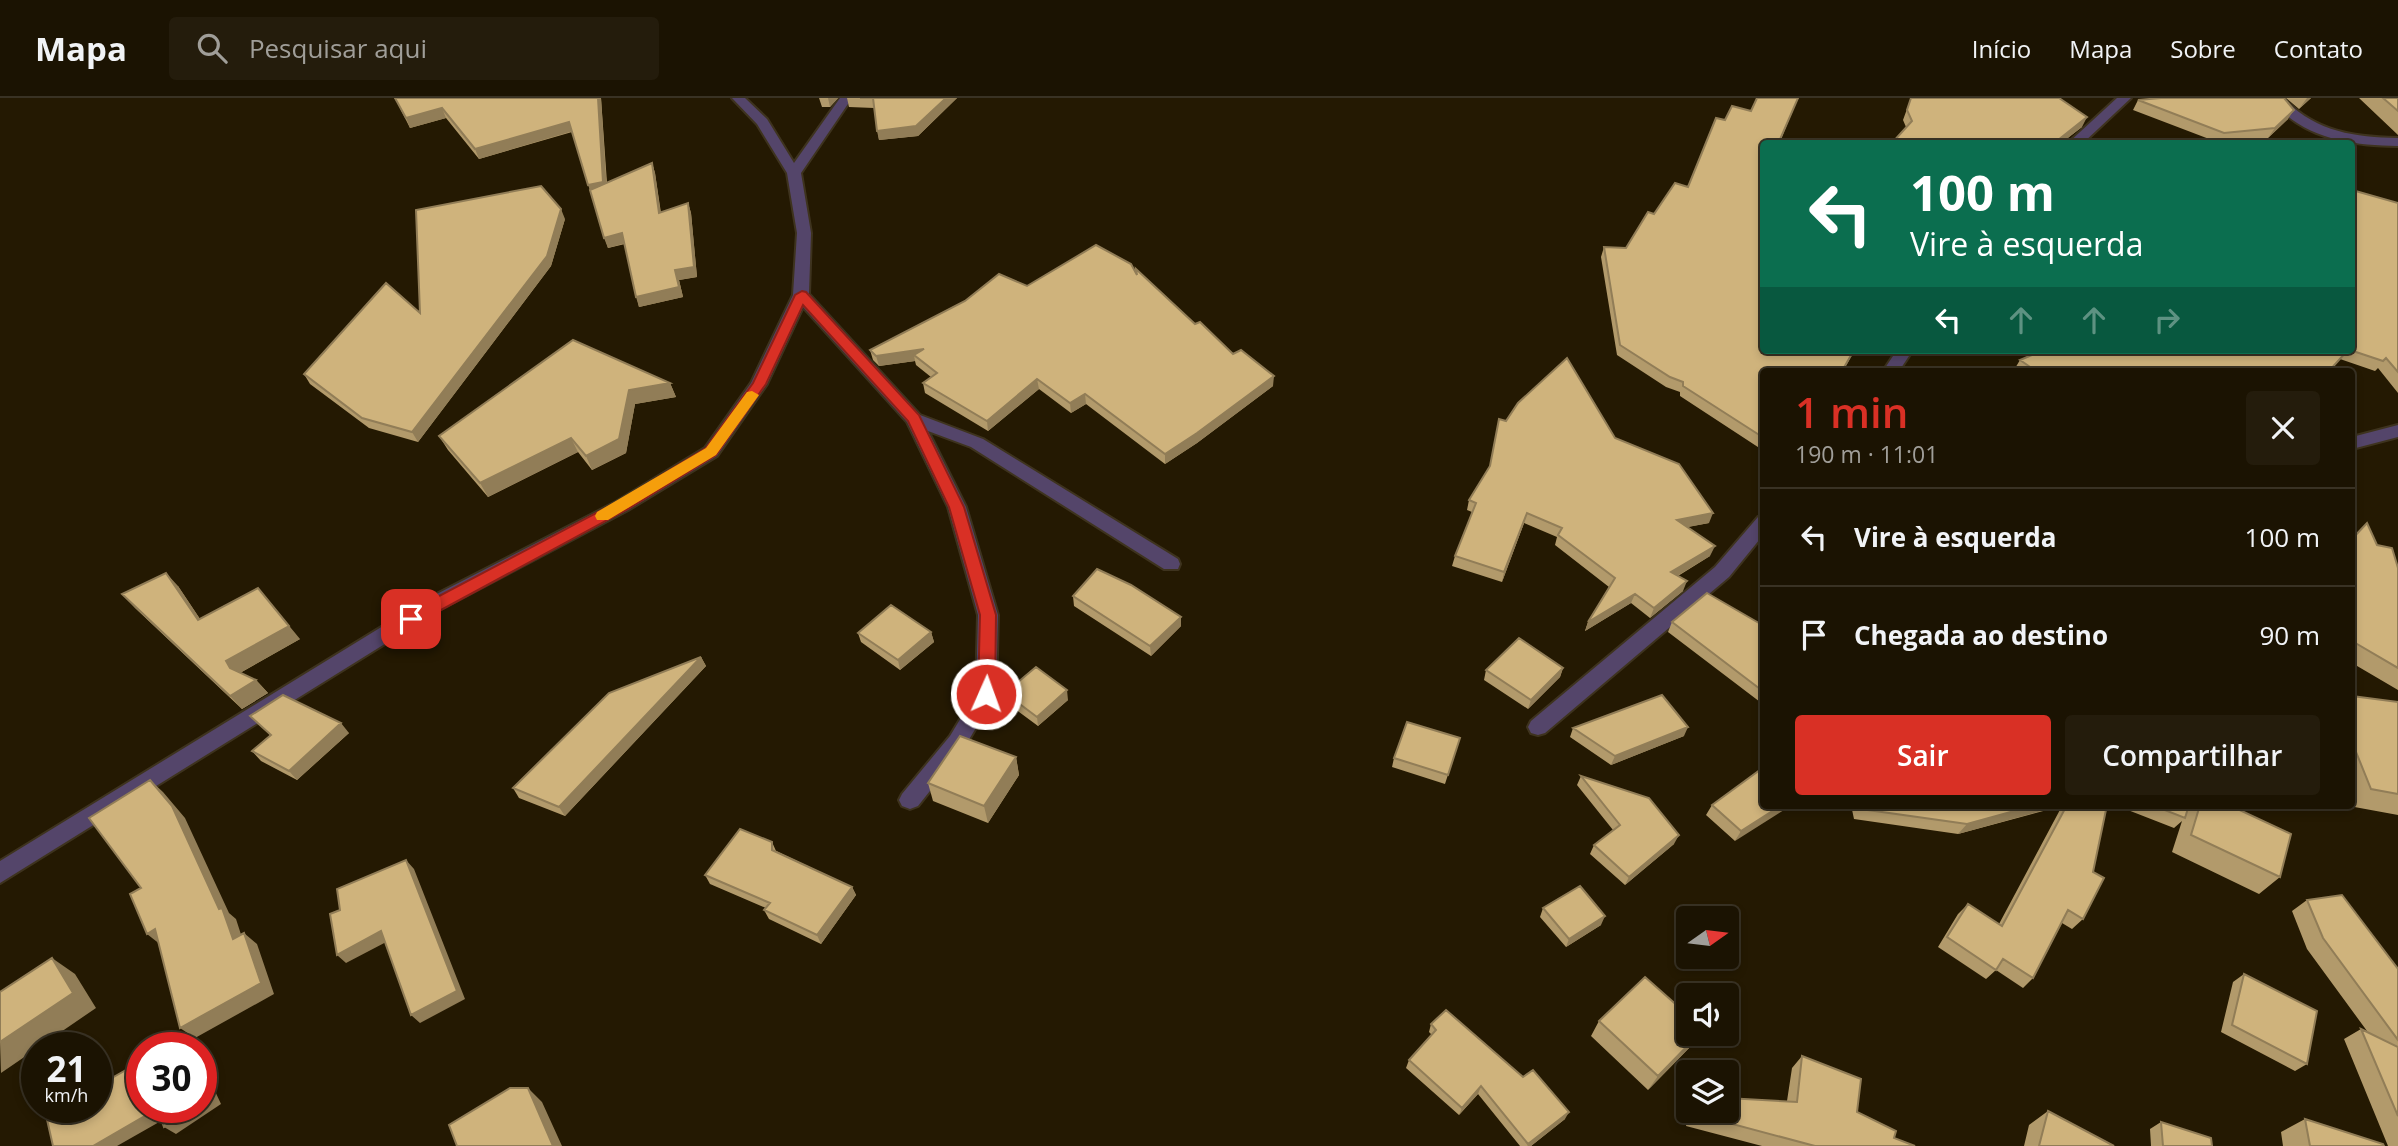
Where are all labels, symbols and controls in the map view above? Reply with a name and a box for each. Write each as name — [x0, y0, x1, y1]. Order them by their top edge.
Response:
search box — [169, 17, 659, 80]
text: Mapa — [35, 26, 127, 71]
icon: search — [193, 29, 231, 67]
text: Pesquisar aqui — [249, 30, 427, 66]
text: Início — [1972, 32, 2031, 65]
text: Mapa — [2069, 32, 2132, 65]
text: Sobre — [2170, 32, 2236, 65]
text: Contato — [2274, 32, 2363, 65]
text: 100 m — [1910, 159, 2055, 225]
icon: left — [1795, 168, 1886, 259]
text: Vire à esquerda — [1910, 222, 2143, 265]
icon: left — [1929, 301, 1967, 339]
icon: ahead — [2002, 301, 2040, 339]
icon: ahead — [2075, 301, 2113, 339]
icon: right — [2148, 301, 2186, 339]
text: 1 min — [1795, 383, 1908, 440]
button: close — [2246, 391, 2320, 465]
text: 190 m · 11:01 — [1795, 438, 1938, 470]
icon: left — [1795, 518, 1833, 556]
text: Vire à esquerda — [1854, 519, 2056, 555]
text: 100 m — [2245, 519, 2320, 555]
pin — [381, 589, 441, 649]
icon: arrive — [392, 600, 430, 638]
icon: arrive — [1795, 616, 1833, 654]
text: Chegada ao destino — [1854, 617, 2108, 653]
text: 90 m — [2259, 617, 2320, 653]
position arrow — [949, 657, 1023, 731]
button: Sair — [1795, 715, 2051, 795]
button: Compartilhar — [2065, 715, 2320, 795]
north arrow — [1676, 906, 1740, 970]
map controls — [1676, 906, 1739, 1123]
button: sound — [1676, 983, 1739, 1046]
speed limit sign: 30 — [126, 1032, 217, 1123]
text: 21 — [46, 1045, 87, 1092]
button: layers — [1676, 1060, 1739, 1123]
text: km/h — [45, 1083, 88, 1107]

